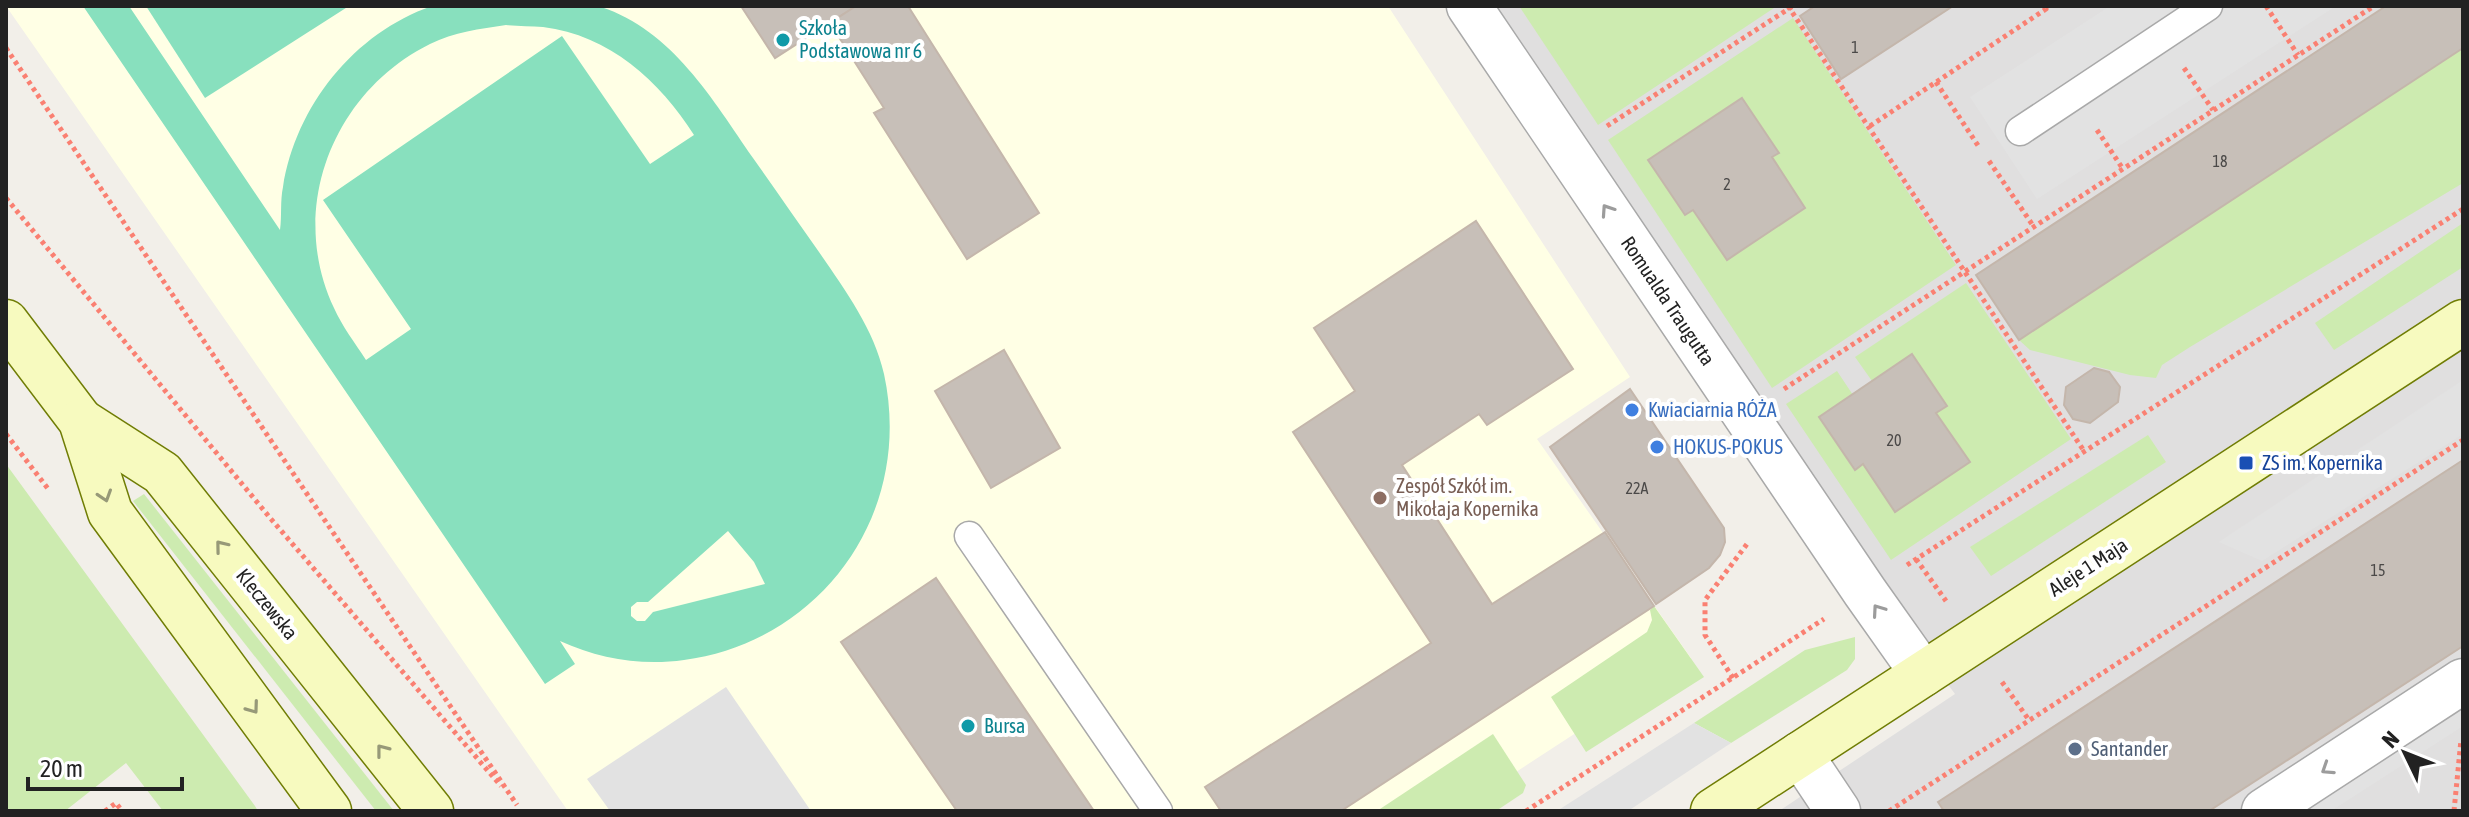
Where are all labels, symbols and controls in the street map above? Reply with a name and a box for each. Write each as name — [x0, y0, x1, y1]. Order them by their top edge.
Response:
place label: Szkoła Podstawowa nr 6 — [799, 16, 922, 62]
marker: Szkoła Podstawowa nr 6 — [774, 31, 792, 49]
house number: 1 — [1851, 38, 1859, 56]
house number: 18 — [2212, 152, 2228, 170]
house number: 2 — [1723, 175, 1731, 193]
one-way arrow — [1601, 204, 1616, 218]
street label: Romualda Traugutta — [1617, 232, 1720, 370]
place label: Kwiaciarnia RÓŻA — [1648, 398, 1777, 421]
marker: Kwiaciarnia RÓŻA — [1623, 401, 1641, 419]
house number: 20 — [1886, 431, 1902, 449]
place label: HOKUS-POKUS — [1673, 435, 1783, 458]
marker: HOKUS-POKUS — [1648, 438, 1666, 456]
place label: ZS im. Kopernika — [2262, 451, 2383, 474]
marker: ZS im. Kopernika — [2237, 454, 2255, 472]
place label: Zespół Szkół im. Mikołaja Kopernika — [1396, 474, 1539, 520]
house number: 22A — [1626, 479, 1649, 497]
one-way arrow — [95, 488, 111, 502]
marker: Zespół Szkół im. Mikołaja Kopernika — [1371, 489, 1389, 507]
street label: Aleje 1 Maja — [2044, 533, 2131, 601]
one-way arrow — [216, 540, 230, 555]
house number: 15 — [2370, 561, 2386, 579]
street label: Kleczewska — [232, 564, 303, 644]
one-way arrow — [1873, 605, 1888, 619]
one-way arrow — [244, 699, 258, 714]
north arrow — [2365, 713, 2445, 793]
place label: Bursa — [984, 714, 1025, 737]
marker: Bursa — [959, 717, 977, 735]
text: N — [2376, 726, 2404, 753]
place label: Santander — [2091, 737, 2169, 760]
marker: Santander — [2066, 740, 2084, 758]
scale bar — [28, 741, 182, 791]
one-way arrow — [378, 744, 392, 759]
text: 20 m — [40, 755, 83, 782]
one-way arrow — [2322, 760, 2336, 775]

